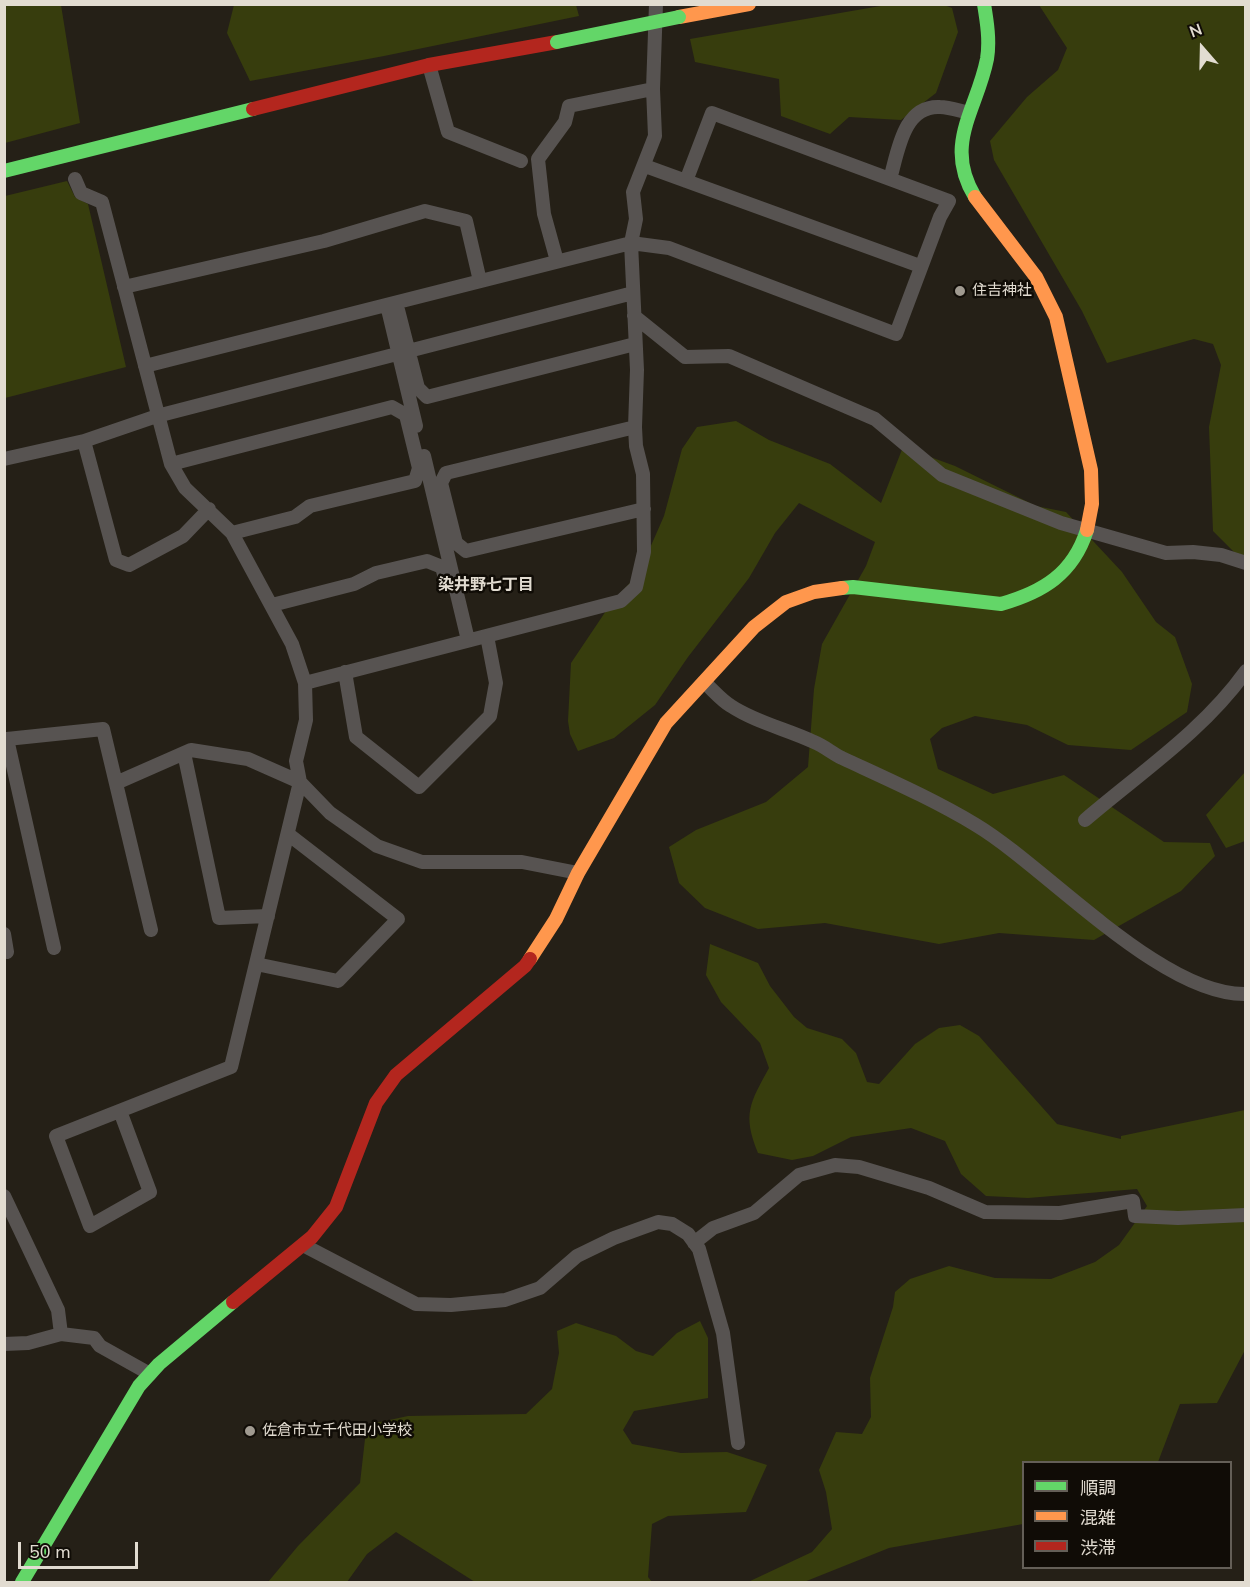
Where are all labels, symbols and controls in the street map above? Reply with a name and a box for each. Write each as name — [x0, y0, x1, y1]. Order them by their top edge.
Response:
north arrow — [1172, 18, 1232, 78]
text: N — [1186, 19, 1205, 43]
place label: 住吉神社 — [972, 282, 1032, 300]
marker: 住吉神社 — [953, 284, 967, 298]
district label: 染井野七丁目 — [438, 576, 534, 596]
place label: 佐倉市立千代田小学校 — [262, 1422, 412, 1440]
marker: 佐倉市立千代田小学校 — [243, 1424, 257, 1438]
legend — [1022, 1461, 1232, 1569]
text: 順調 — [1080, 1476, 1116, 1500]
text: 混雑 — [1080, 1506, 1116, 1530]
scale bar — [21, 1530, 141, 1568]
text: 渋滞 — [1080, 1536, 1116, 1560]
text: 50 m — [29, 1540, 71, 1564]

